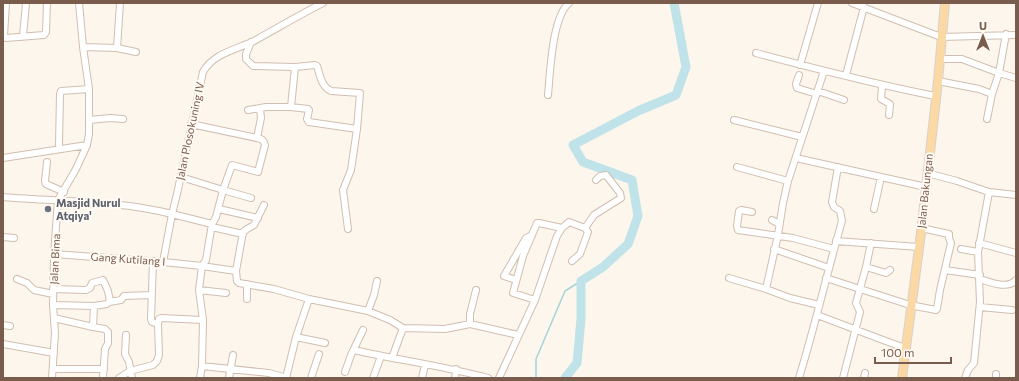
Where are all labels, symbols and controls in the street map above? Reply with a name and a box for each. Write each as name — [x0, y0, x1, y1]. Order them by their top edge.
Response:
north arrow — [963, 16, 1003, 56]
text: U — [979, 19, 987, 32]
street label: Jalan Plosokuning IV — [173, 80, 207, 181]
street label: Jalan Bakungan — [914, 153, 936, 229]
place label: Masjid Nurul Atqiya' — [56, 196, 120, 222]
marker: Masjid Nurul Atqiya' — [43, 204, 53, 214]
street label: Jalan Bima — [47, 233, 63, 285]
street label: Gang Kutilang I — [90, 249, 166, 268]
scale bar — [875, 339, 951, 365]
text: 100 m — [881, 345, 915, 359]

